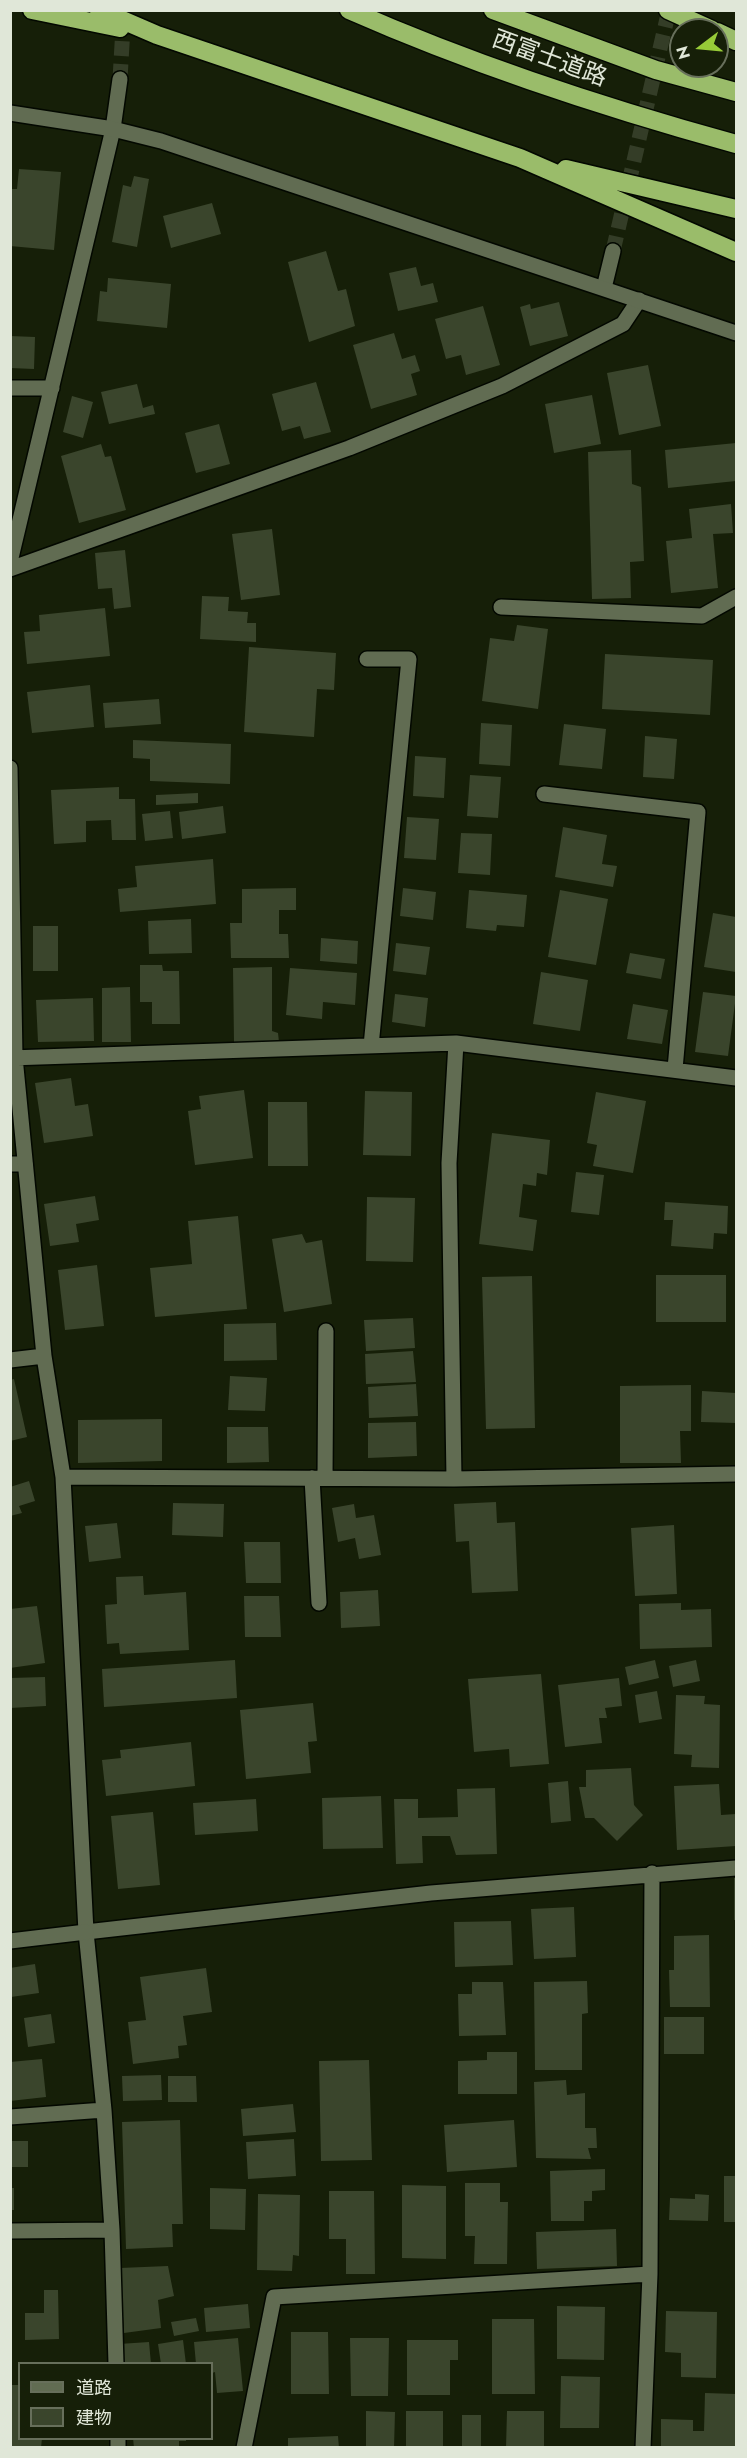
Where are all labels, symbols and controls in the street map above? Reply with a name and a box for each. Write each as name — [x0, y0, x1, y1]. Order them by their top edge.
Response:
north arrow — [669, 18, 729, 78]
street label: 西富士道路 — [488, 26, 610, 94]
text: N — [670, 43, 696, 62]
legend — [18, 2362, 213, 2440]
text: 道路 — [76, 2375, 112, 2401]
text: 建物 — [76, 2405, 112, 2431]

